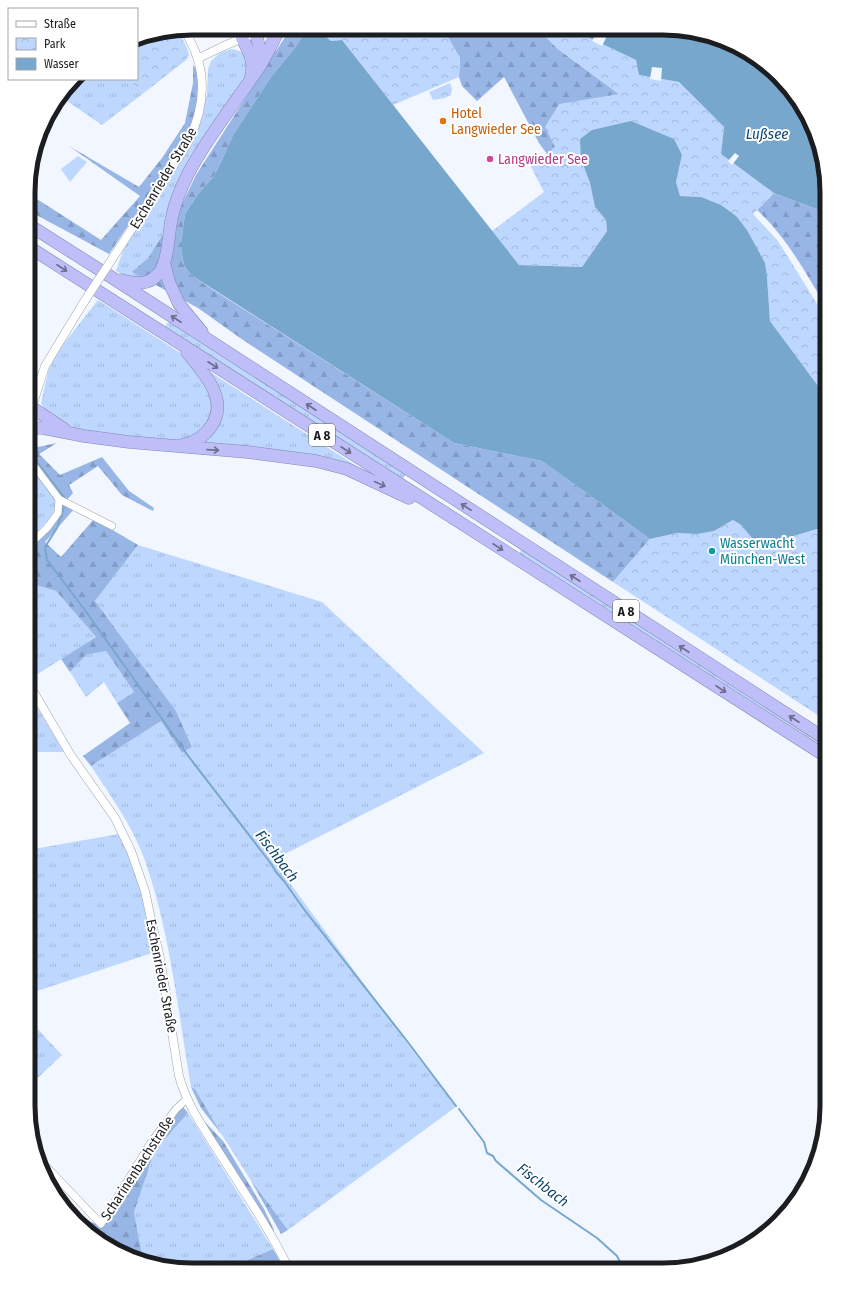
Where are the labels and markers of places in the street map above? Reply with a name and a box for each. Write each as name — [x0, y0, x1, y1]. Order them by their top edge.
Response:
place label: Hotel Langwieder See — [451, 105, 541, 138]
marker: Hotel Langwieder See — [438, 116, 448, 126]
place label: Langwieder See — [498, 151, 588, 168]
marker: Langwieder See — [485, 154, 495, 164]
place label: Wasserwacht München-West — [720, 535, 806, 568]
marker: Wasserwacht München-West — [707, 546, 717, 556]

